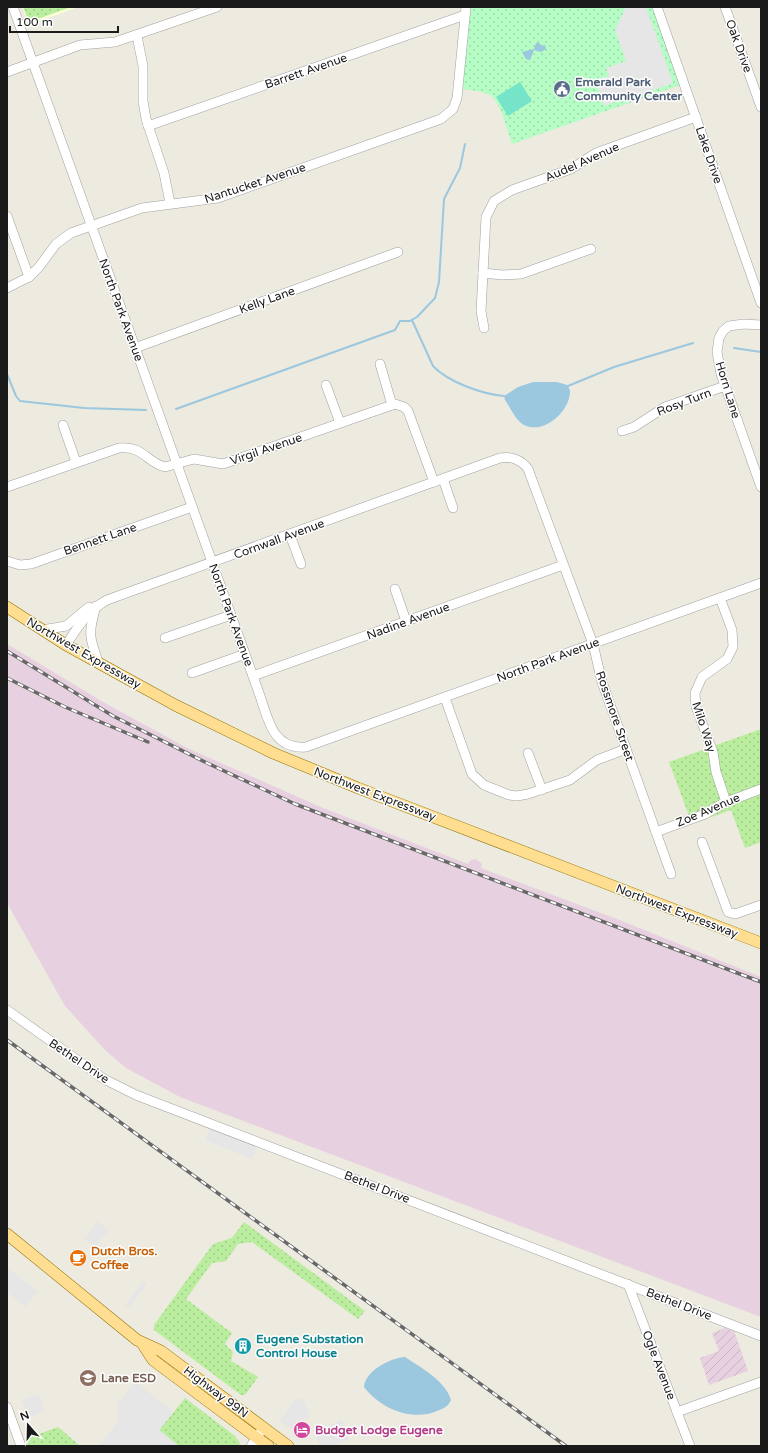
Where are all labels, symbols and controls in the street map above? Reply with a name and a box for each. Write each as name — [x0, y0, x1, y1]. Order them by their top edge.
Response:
scale bar — [10, 8, 118, 34]
text: 100 m — [16, 15, 53, 29]
street label: Oak Drive — [723, 17, 755, 75]
street label: Barrett Avenue — [263, 50, 349, 92]
place label: Emerald Park Community Center — [575, 75, 683, 104]
public building icon: Emerald Park Community Center — [552, 79, 572, 99]
street label: Lake Drive — [693, 125, 725, 186]
street label: Audel Avenue — [543, 139, 621, 185]
street label: Nantucket Avenue — [203, 160, 308, 206]
street label: North Park Avenue — [96, 257, 146, 363]
street label: Kelly Lane — [237, 283, 297, 317]
street label: Horn Lane — [713, 360, 743, 420]
street label: Rosy Turn — [655, 385, 713, 419]
street label: Virgil Avenue — [228, 430, 304, 468]
street label: Cornwall Avenue — [232, 516, 326, 562]
street label: Bennett Lane — [62, 520, 139, 558]
street label: North Park Avenue — [206, 562, 256, 668]
street label: Nadine Avenue — [365, 599, 452, 642]
street label: Northwest Expressway — [24, 615, 144, 692]
street label: North Park Avenue — [495, 635, 601, 685]
street label: Rossmore Street — [593, 669, 637, 763]
street label: Milo Way — [689, 700, 719, 755]
street label: Northwest Expressway — [312, 764, 439, 824]
street label: Zoe Avenue — [674, 790, 742, 830]
street label: Northwest Expressway — [614, 881, 741, 941]
street label: Bethel Drive — [46, 1036, 112, 1086]
street label: Bethel Drive — [342, 1168, 412, 1206]
place label: Dutch Bros. Coffee — [91, 1244, 157, 1272]
cafe icon: Dutch Bros. Coffee — [68, 1248, 88, 1268]
street label: Bethel Drive — [644, 1285, 714, 1323]
street label: Ogle Avenue — [639, 1328, 679, 1402]
place label: Eugene Substation Control House — [256, 1332, 364, 1360]
building icon: Eugene Substation Control House — [233, 1336, 253, 1356]
street label: Highway 99N — [181, 1363, 251, 1421]
school or university icon: Lane ESD — [78, 1368, 98, 1388]
place label: Lane ESD — [101, 1371, 156, 1385]
north arrow — [8, 1405, 48, 1445]
text: N — [18, 1408, 31, 1424]
hotel icon: Budget Lodge Eugene — [292, 1420, 312, 1440]
place label: Budget Lodge Eugene — [315, 1423, 443, 1438]

